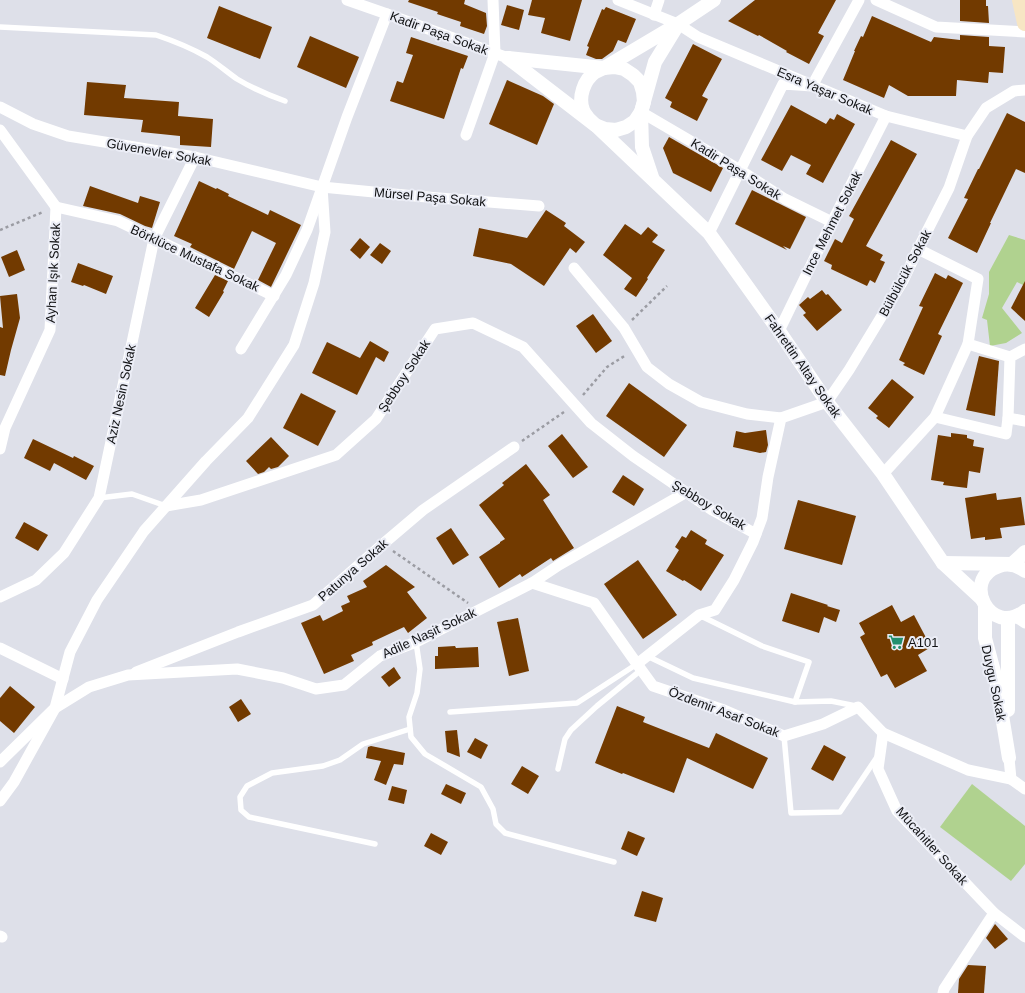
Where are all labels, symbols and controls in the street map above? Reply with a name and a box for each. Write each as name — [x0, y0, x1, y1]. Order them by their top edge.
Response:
street label: Kadir Paşa Sokak — [388, 8, 491, 58]
street label: Esra Yaşar Sokak — [775, 64, 876, 118]
street label: Güvenevler Sokak — [105, 135, 213, 169]
street label: Kadir Paşa Sokak — [688, 135, 784, 203]
street label: Ince Mehmet Sokak — [799, 168, 865, 278]
street label: Mürsel Paşa Sokak — [374, 185, 487, 209]
street label: Ayhan Işık Sokak — [43, 222, 63, 323]
street label: Börklüce Mustafa Sokak — [128, 222, 262, 295]
street label: Bülbülcük Sokak — [876, 227, 934, 319]
street label: Fahrettin Altay Sokak — [762, 311, 845, 421]
street label: Şebboy Sokak — [375, 336, 433, 415]
street label: Aziz Nesin Sokak — [103, 342, 139, 445]
street label: Şebboy Sokak — [669, 477, 749, 533]
street label: Patunya Sokak — [315, 535, 391, 604]
street label: Adile Naşit Sokak — [380, 604, 479, 661]
supermarket icon: A101 — [887, 633, 905, 651]
place label: A101 — [908, 635, 938, 650]
street label: Duygu Sokak — [979, 644, 1009, 723]
street label: Özdemir Asaf Sokak — [666, 684, 782, 740]
street label: Mücahitler Sokak — [893, 804, 971, 888]

